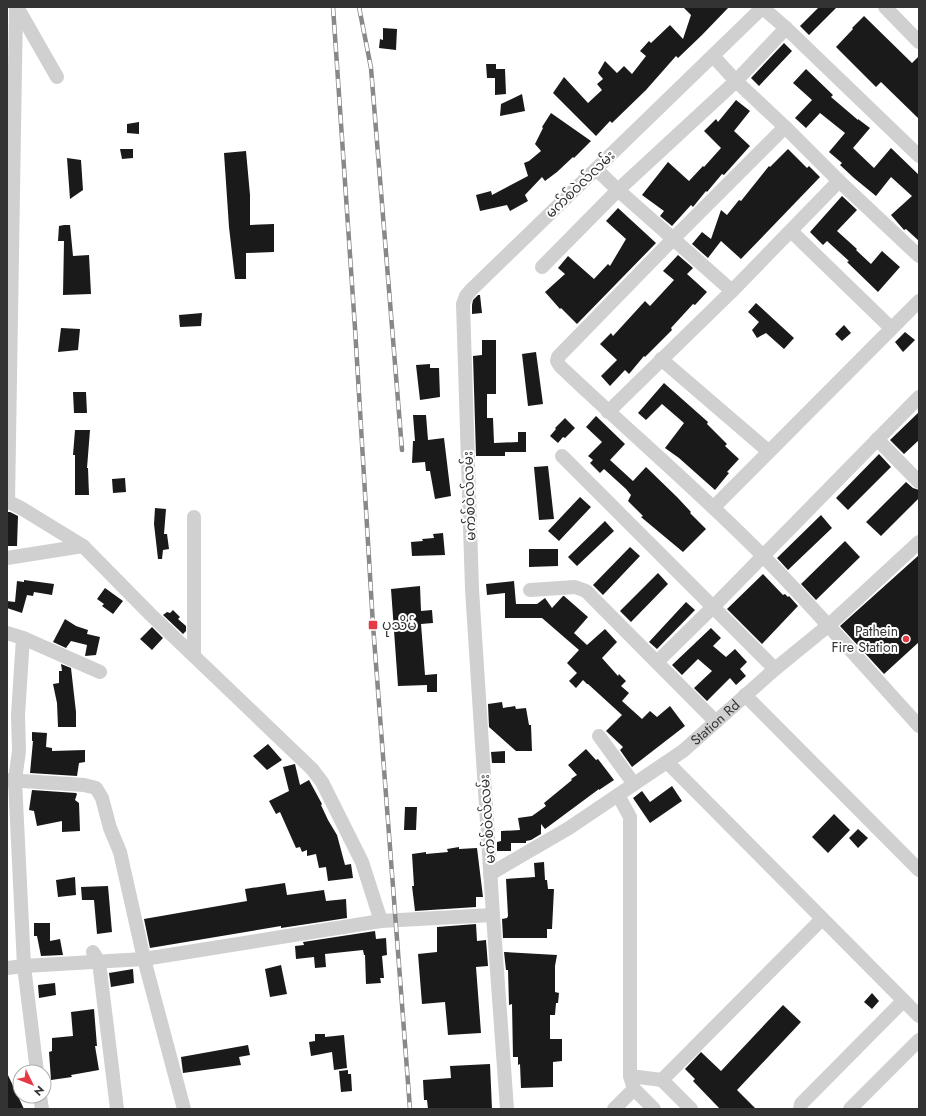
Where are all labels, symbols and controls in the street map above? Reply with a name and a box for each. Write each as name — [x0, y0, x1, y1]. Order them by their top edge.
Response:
street label: မက်စ်ဝဲလ်လမ်း — [541, 146, 619, 222]
street label: မက်စ်ဝဲလ်လမ်း — [457, 451, 481, 541]
place label: ပုသိမ် — [382, 615, 417, 637]
marker: ပုသိမ် — [367, 619, 379, 631]
place label: Pathein Fire Station — [832, 621, 898, 657]
marker: Pathein Fire Station — [901, 634, 911, 644]
street label: Station Rd — [686, 695, 744, 750]
street label: မက်စ်ဝဲလ်လမ်း — [474, 773, 500, 865]
north arrow — [12, 1064, 52, 1104]
text: N — [30, 1082, 48, 1099]

